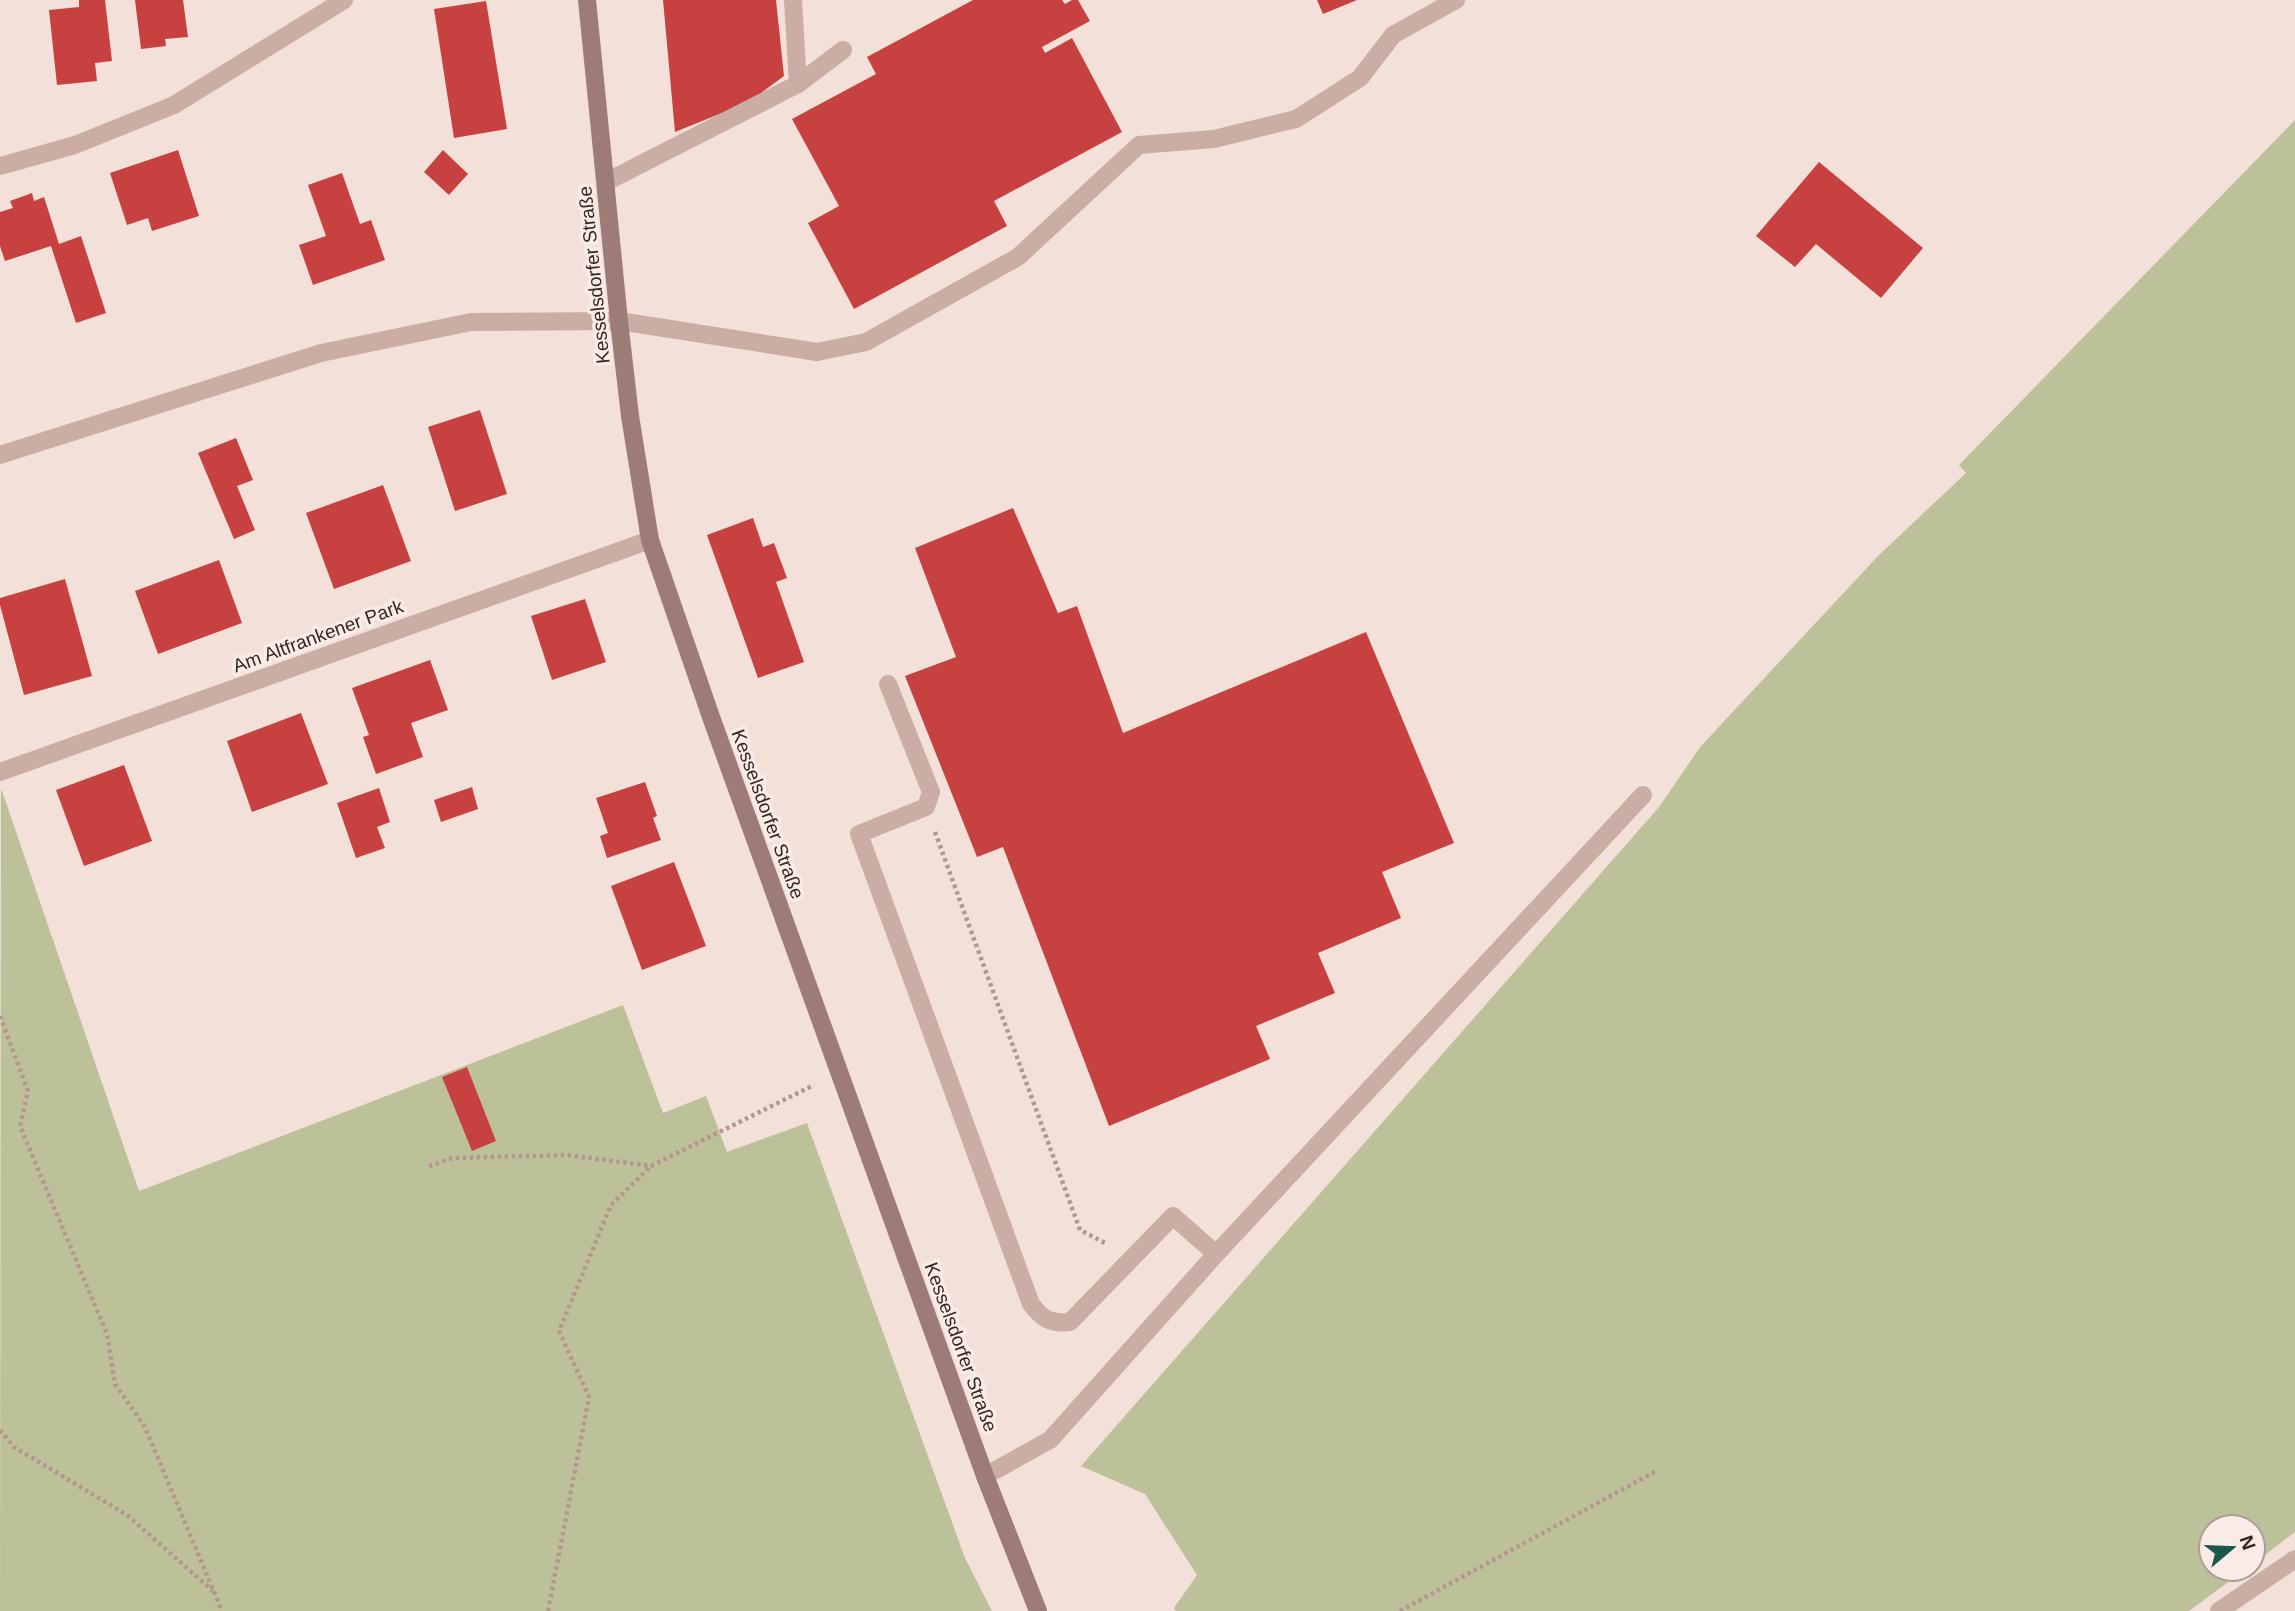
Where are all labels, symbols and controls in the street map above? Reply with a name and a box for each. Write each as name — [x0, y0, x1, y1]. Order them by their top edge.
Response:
street label: Kesselsdorfer Straße — [574, 185, 614, 365]
street label: Am Altfrankener Park — [230, 595, 406, 677]
street label: Kesselsdorfer Straße — [728, 727, 808, 901]
street label: Kesselsdorfer Straße — [921, 1260, 1001, 1434]
north arrow — [2197, 1513, 2267, 1583]
text: N — [2235, 1533, 2260, 1553]

